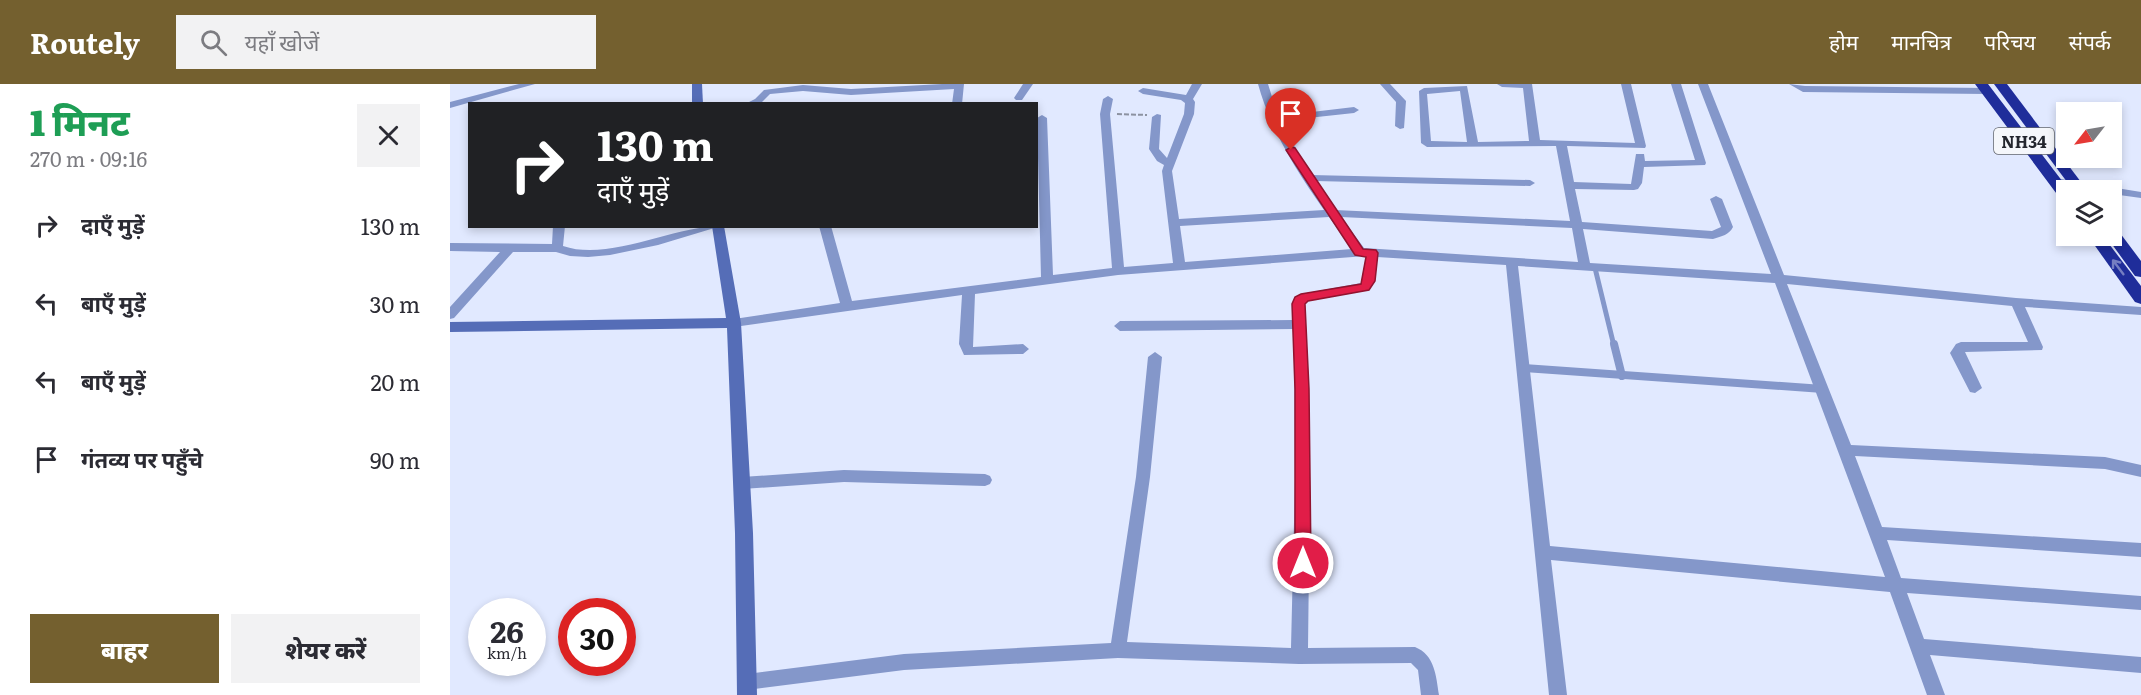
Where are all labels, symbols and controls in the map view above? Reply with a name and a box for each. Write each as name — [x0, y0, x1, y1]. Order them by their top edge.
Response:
search box — [176, 15, 596, 69]
text: Routely — [30, 21, 140, 63]
text: यहाँ खोजें — [245, 25, 319, 58]
text: होम — [1829, 25, 1858, 56]
text: मानचित्र — [1891, 25, 1951, 56]
text: परिचय — [1984, 25, 2036, 56]
text: संपर्क — [2069, 25, 2111, 56]
icon: search — [197, 26, 230, 59]
pin — [1265, 88, 1316, 150]
text: 1 मिनट — [30, 94, 130, 147]
icon: arrive — [1274, 97, 1307, 130]
north arrow — [2056, 102, 2122, 168]
map controls — [2056, 102, 2122, 246]
button: close — [357, 104, 420, 167]
text: 130 m — [597, 112, 714, 174]
icon: right — [498, 126, 576, 204]
road number: NH34 — [1994, 128, 2054, 154]
text: 270 m · 09:16 — [30, 143, 147, 173]
text: दाएँ मुड़ें — [597, 169, 669, 209]
button: layers — [2056, 180, 2122, 246]
text: दाएँ मुड़ें — [81, 208, 144, 241]
icon: right — [30, 209, 63, 242]
text: 130 m — [361, 209, 420, 242]
one-way arrow — [2112, 259, 2124, 275]
text: बाएँ मुड़ें — [81, 286, 146, 319]
icon: left — [30, 287, 63, 320]
text: 30 m — [370, 287, 420, 320]
text: बाएँ मुड़ें — [81, 364, 146, 397]
icon: left — [30, 365, 63, 398]
text: 20 m — [370, 365, 420, 398]
text: गंतव्य पर पहुँचे — [81, 442, 203, 475]
icon: arrive — [30, 443, 63, 476]
text: 90 m — [370, 443, 420, 476]
position arrow — [1271, 531, 1335, 595]
speed limit sign: 30 — [558, 598, 636, 676]
text: 26 — [490, 608, 524, 652]
button: बाहर — [30, 614, 219, 683]
button: शेयर करें — [231, 614, 420, 683]
text: km/h — [487, 641, 527, 664]

